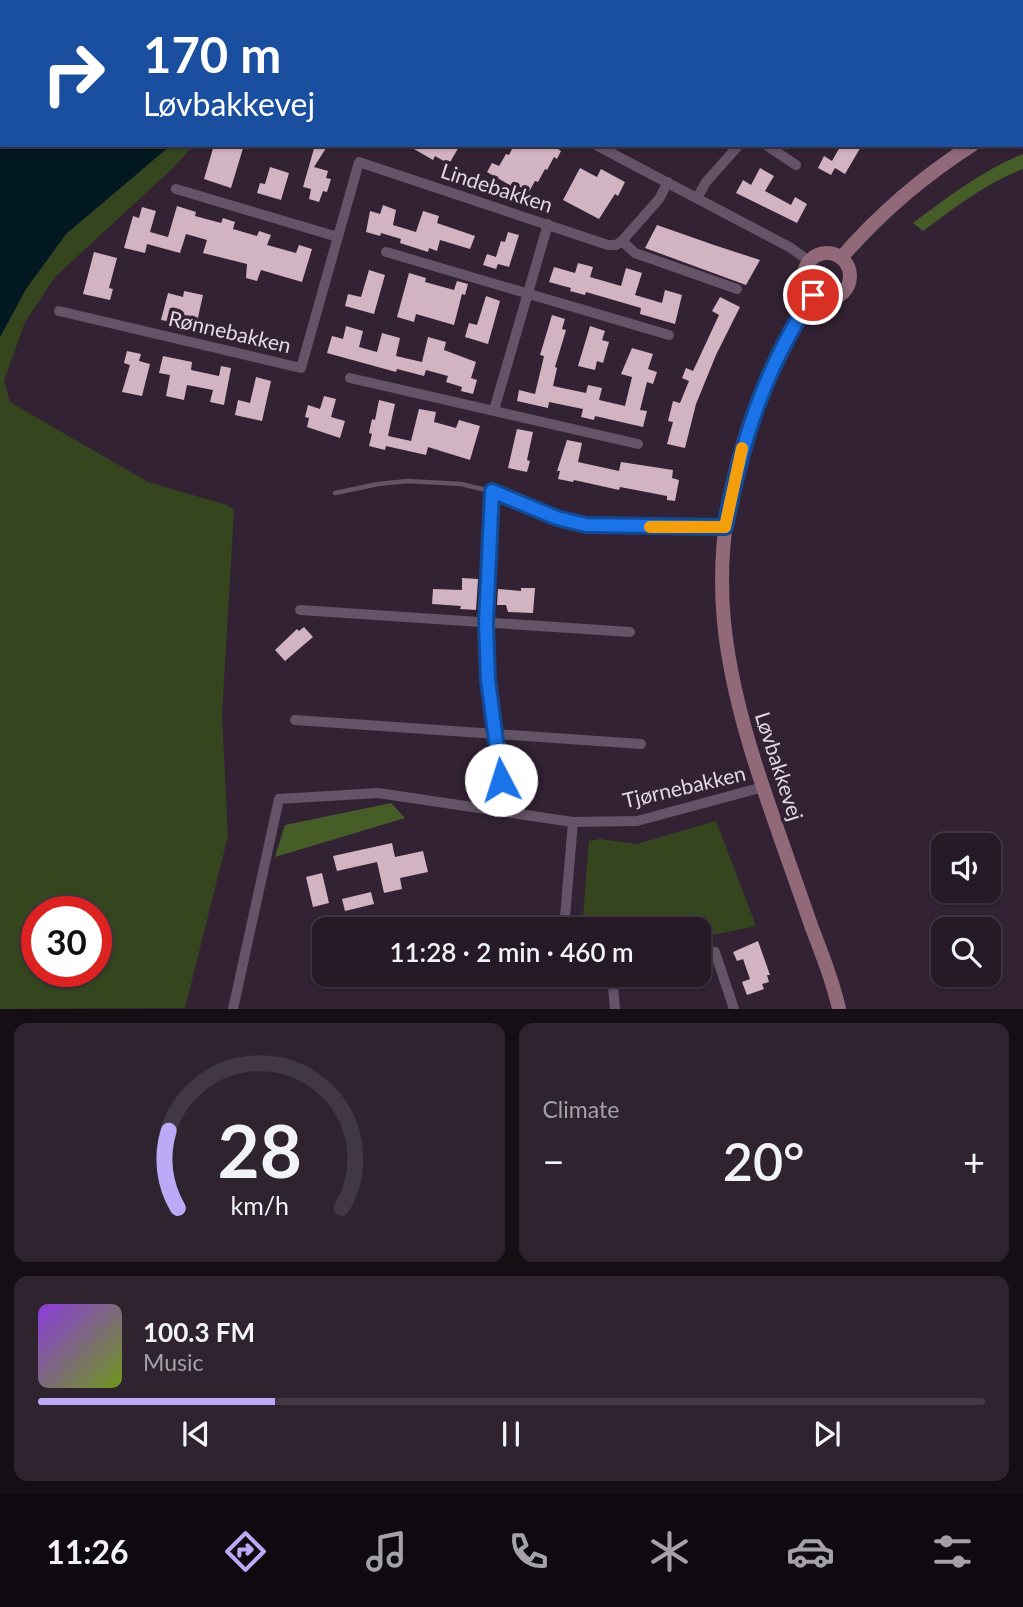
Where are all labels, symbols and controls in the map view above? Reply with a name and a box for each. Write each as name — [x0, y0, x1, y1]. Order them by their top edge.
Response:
text: 170 m — [143, 25, 281, 83]
icon: right — [28, 28, 119, 119]
text: Løvbakkevej — [143, 84, 315, 123]
street label: Lindebakken — [438, 157, 556, 217]
pin — [783, 265, 843, 325]
icon: arrive — [794, 276, 832, 314]
street label: Rønnebakken — [166, 305, 294, 357]
street label: Løvbakkevej — [751, 708, 809, 824]
position arrow — [464, 743, 538, 817]
street label: Tjørnebakken — [620, 760, 748, 812]
map controls — [931, 833, 1001, 987]
button: sound — [931, 833, 1001, 903]
speed limit sign: 30 — [21, 896, 112, 987]
button: search — [931, 917, 1001, 987]
text: 11:28 · 2 min · 460 m — [389, 936, 634, 968]
text: Climate — [543, 1095, 619, 1123]
text: 28 — [217, 1107, 301, 1195]
text: 20° — [723, 1130, 805, 1192]
text: − — [543, 1138, 565, 1184]
text: + — [963, 1138, 985, 1184]
text: km/h — [230, 1190, 289, 1220]
text: 100.3 FM — [143, 1316, 255, 1348]
text: Music — [143, 1348, 203, 1376]
icon: previous — [177, 1415, 215, 1453]
icon: pause — [492, 1415, 530, 1453]
icon: next — [808, 1415, 846, 1453]
icon: directions — [221, 1527, 270, 1576]
icon: music — [362, 1527, 411, 1576]
icon: phone — [504, 1527, 553, 1576]
icon: climate — [645, 1527, 694, 1576]
icon: car — [786, 1527, 835, 1576]
icon: filters — [928, 1527, 977, 1576]
text: 11:26 — [46, 1532, 129, 1571]

